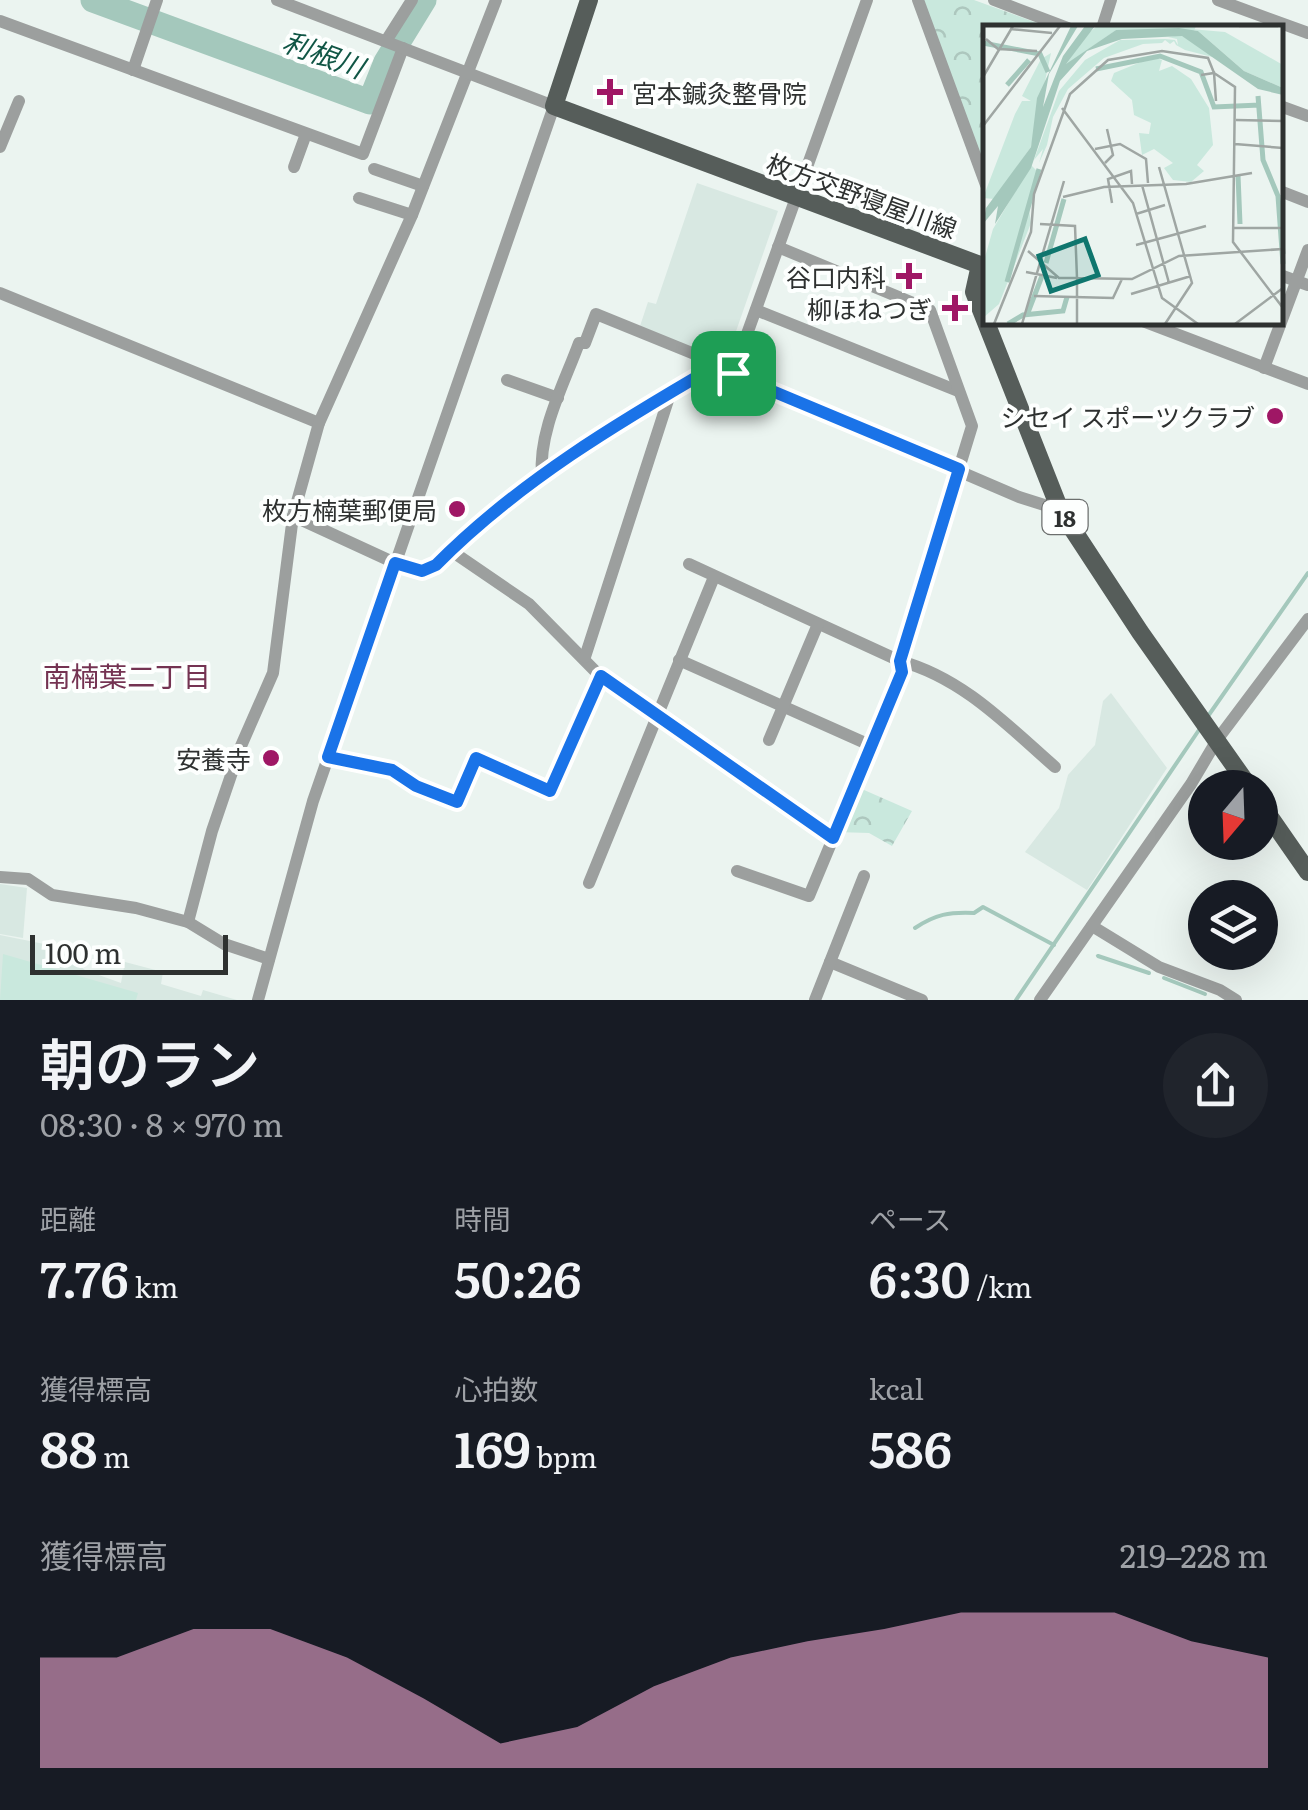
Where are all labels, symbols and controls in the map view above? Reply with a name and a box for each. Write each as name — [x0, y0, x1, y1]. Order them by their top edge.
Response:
water label: 利根川 — [277, 19, 373, 88]
inset map — [983, 25, 1283, 325]
place label: 宮本鍼灸整骨院 — [632, 74, 807, 111]
marker: 宮本鍼灸整骨院 — [597, 79, 623, 105]
street label: 枚方交野寝屋川線 — [762, 143, 962, 247]
place label: 谷口内科 — [786, 258, 886, 295]
marker: 谷口内科 — [896, 263, 922, 289]
place label: 柳ほねつぎ — [807, 290, 932, 327]
marker: 柳ほねつぎ — [942, 295, 968, 321]
pin — [691, 331, 776, 416]
icon: arrive — [706, 346, 761, 401]
place label: シセイ スポーツクラブ — [1000, 398, 1255, 435]
marker: シセイ スポーツクラブ — [1264, 405, 1286, 427]
place label: 枚方楠葉郵便局 — [262, 491, 437, 528]
marker: 枚方楠葉郵便局 — [446, 498, 468, 520]
road number: 18 — [1042, 500, 1088, 534]
district label: 南楠葉二丁目 — [43, 654, 211, 696]
place label: 安養寺 — [176, 740, 251, 777]
marker: 安養寺 — [260, 747, 282, 769]
north arrow — [1188, 770, 1278, 860]
map controls — [1188, 770, 1278, 970]
button: layers — [1188, 880, 1278, 970]
scale bar — [30, 930, 228, 974]
text: 100 m — [45, 931, 122, 973]
text: 朝のラン — [40, 1020, 260, 1102]
button: share — [1163, 1033, 1268, 1138]
text: 08:30 · 8 × 970 m — [40, 1099, 283, 1147]
text: 距離 — [40, 1197, 96, 1239]
text: 時間 — [454, 1197, 510, 1239]
text: ペース — [869, 1197, 951, 1239]
text: 7.76 — [40, 1239, 129, 1313]
text: 50:26 — [454, 1239, 581, 1313]
text: 6:30 — [869, 1239, 971, 1313]
text: km — [129, 1265, 179, 1307]
text: /km — [971, 1265, 1032, 1307]
text: 獲得標高 — [40, 1367, 152, 1409]
text: 心拍数 — [454, 1367, 538, 1409]
text: kcal — [869, 1367, 924, 1409]
text: 88 — [40, 1409, 97, 1483]
text: 169 — [454, 1409, 531, 1483]
text: 586 — [869, 1409, 952, 1483]
text: m — [97, 1435, 130, 1477]
text: bpm — [531, 1435, 597, 1477]
text: 獲得標高 — [40, 1530, 168, 1578]
text: 219–228 m — [1120, 1530, 1268, 1578]

